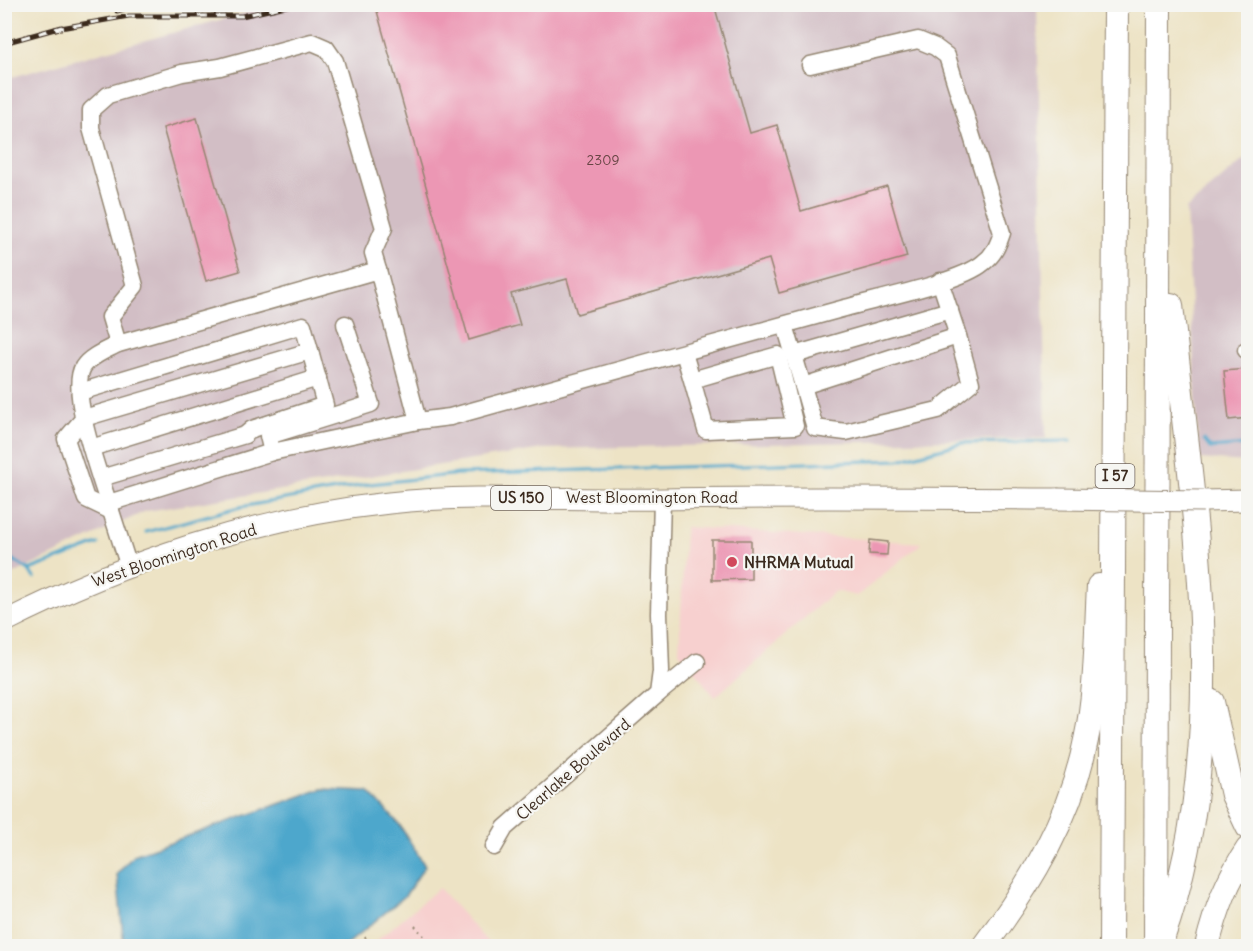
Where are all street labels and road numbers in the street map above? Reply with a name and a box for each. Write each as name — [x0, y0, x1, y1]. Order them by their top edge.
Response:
road number: I 57 — [1096, 464, 1134, 488]
road number: US 150 — [491, 486, 551, 510]
street label: West Bloomington Road — [566, 487, 738, 507]
street label: West Bloomington Road — [89, 519, 259, 591]
street label: Clearlake Boulevard — [512, 714, 634, 824]

